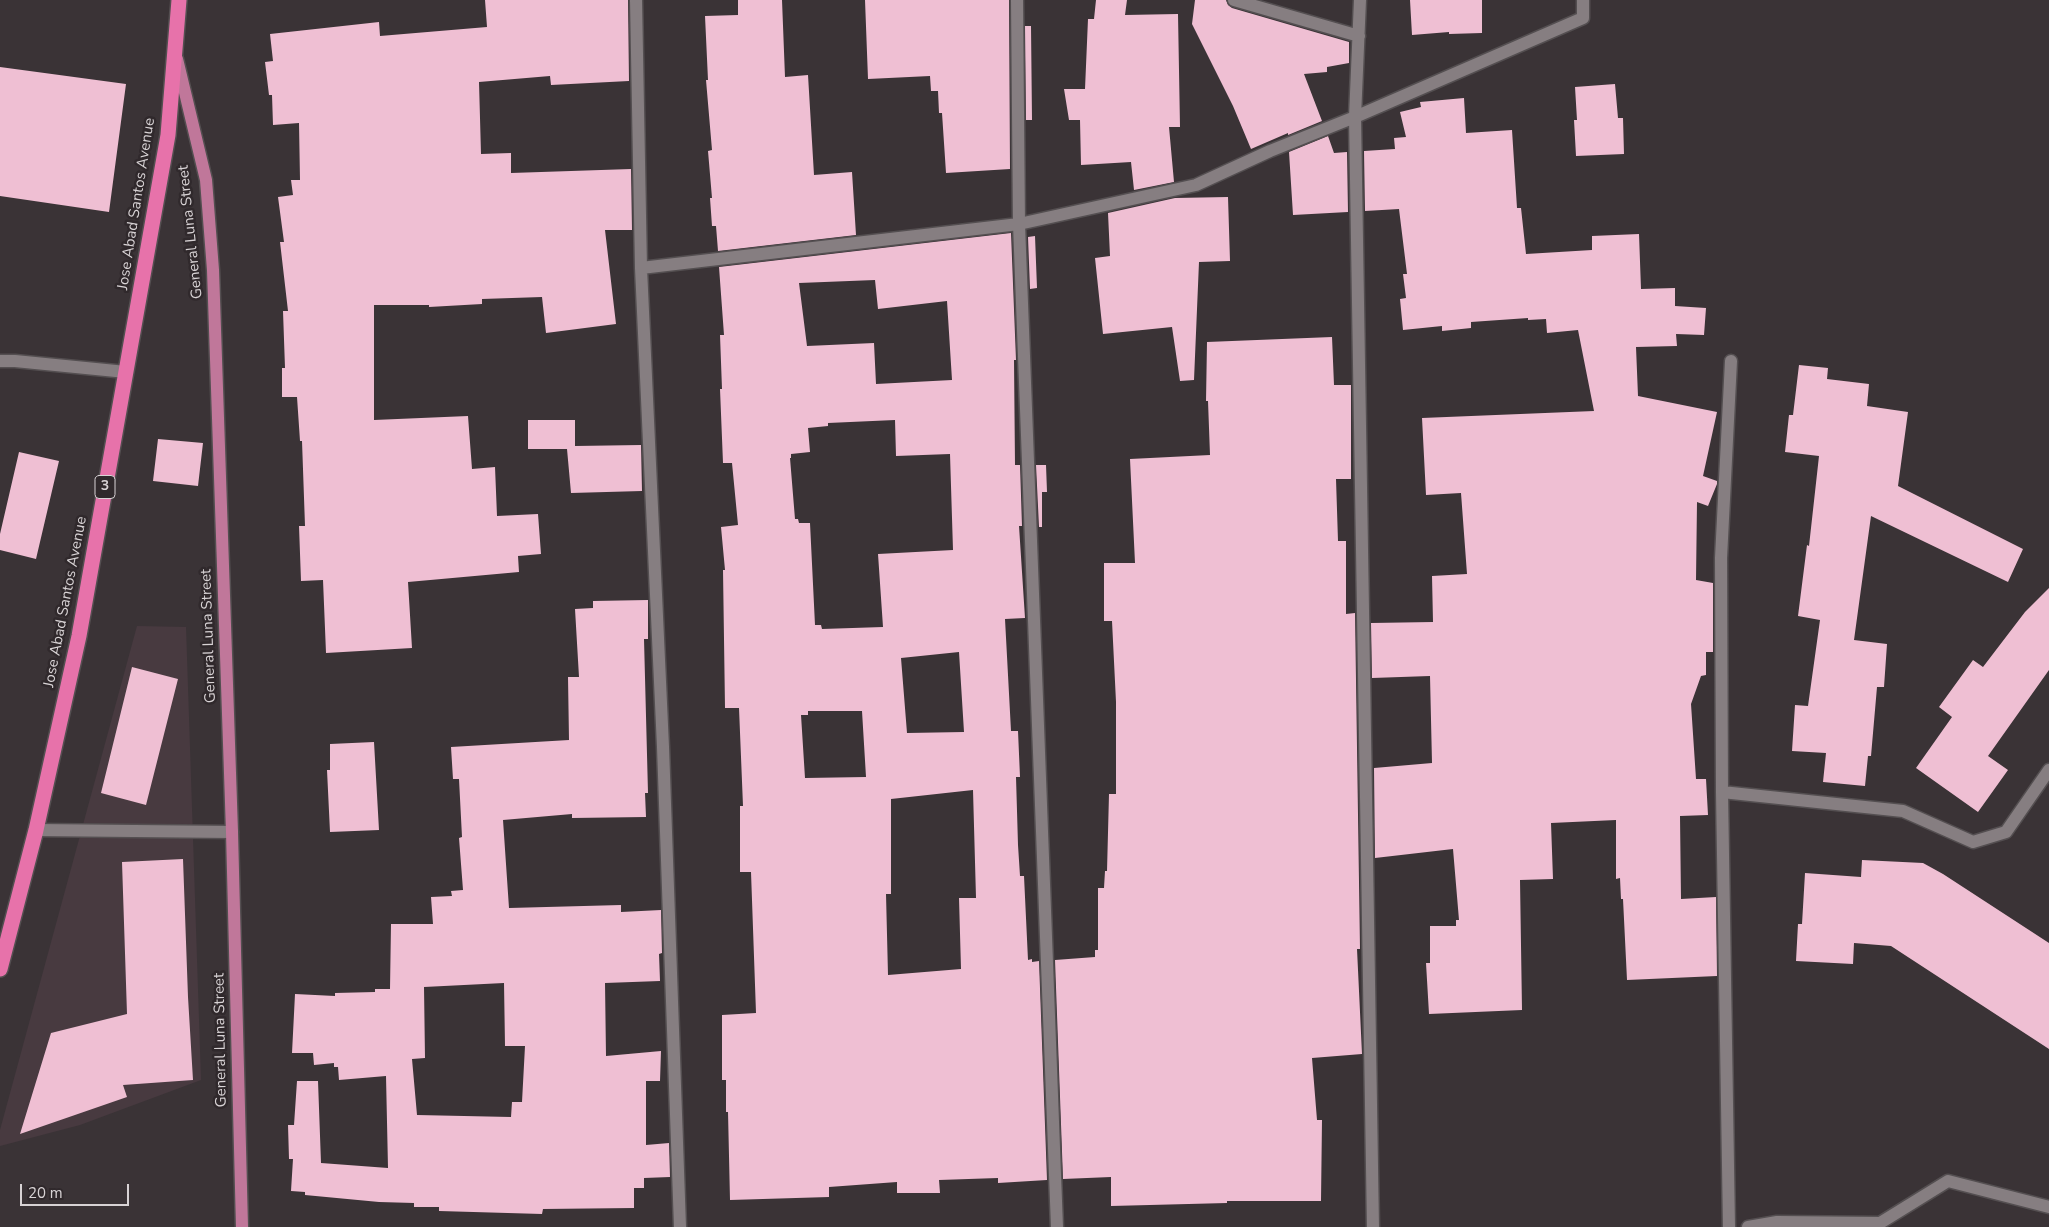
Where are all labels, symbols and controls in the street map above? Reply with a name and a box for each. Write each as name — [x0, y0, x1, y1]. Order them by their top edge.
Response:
street label: Jose Abad Santos Avenue — [115, 117, 159, 291]
street label: General Luna Street — [175, 164, 207, 300]
road number: 3 — [95, 476, 115, 498]
street label: Jose Abad Santos Avenue — [41, 515, 91, 689]
street label: General Luna Street — [198, 568, 220, 704]
street label: General Luna Street — [211, 973, 231, 1107]
scale bar — [22, 1174, 131, 1206]
text: 20 m — [28, 1183, 63, 1203]

